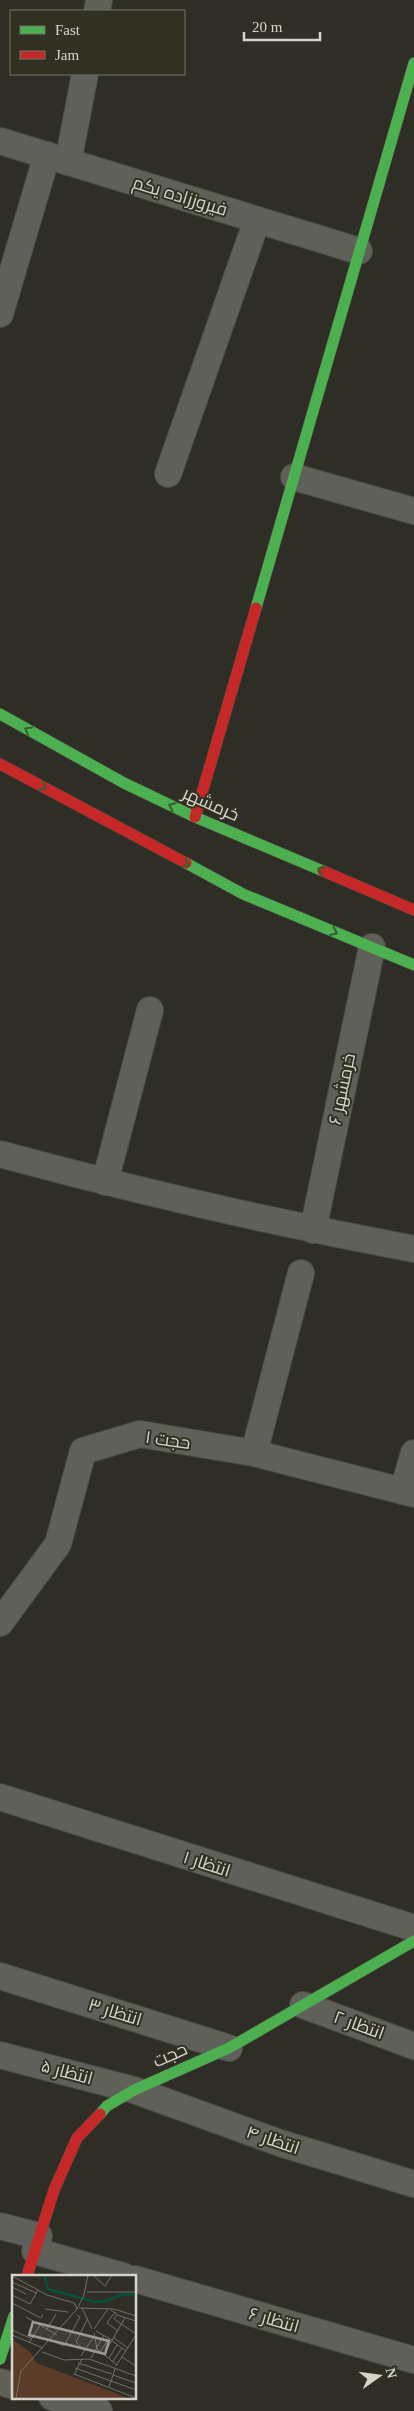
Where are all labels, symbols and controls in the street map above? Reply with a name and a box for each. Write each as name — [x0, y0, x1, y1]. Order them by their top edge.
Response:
legend — [10, 10, 185, 75]
scale bar — [244, 10, 320, 42]
text: 20 m — [252, 19, 283, 35]
text: Fast — [55, 22, 81, 38]
text: Jam — [55, 47, 79, 63]
street label: فیروززاده یکم — [130, 172, 230, 222]
one-way arrow — [24, 726, 33, 736]
one-way arrow — [38, 781, 47, 791]
street label: خرمشهر — [178, 782, 242, 826]
one-way arrow — [168, 801, 177, 812]
one-way arrow — [181, 857, 190, 867]
one-way arrow — [317, 866, 326, 877]
one-way arrow — [329, 925, 338, 936]
street label: خرمشهر ۶ — [325, 1051, 360, 1127]
street label: حجت ۱ — [144, 1427, 192, 1453]
street label: انتظار ۱ — [181, 1847, 233, 1882]
street label: انتظار ۳ — [85, 1994, 144, 2031]
street label: انتظار ۲ — [331, 2007, 387, 2044]
street label: حجت — [150, 2039, 190, 2071]
street label: انتظار ۵ — [39, 2056, 95, 2089]
street label: انتظار ۴ — [243, 2122, 302, 2159]
inset map — [12, 2275, 136, 2398]
street label: انتظار ۶ — [246, 2303, 302, 2338]
north arrow — [354, 2351, 404, 2401]
text: N — [383, 2366, 400, 2380]

